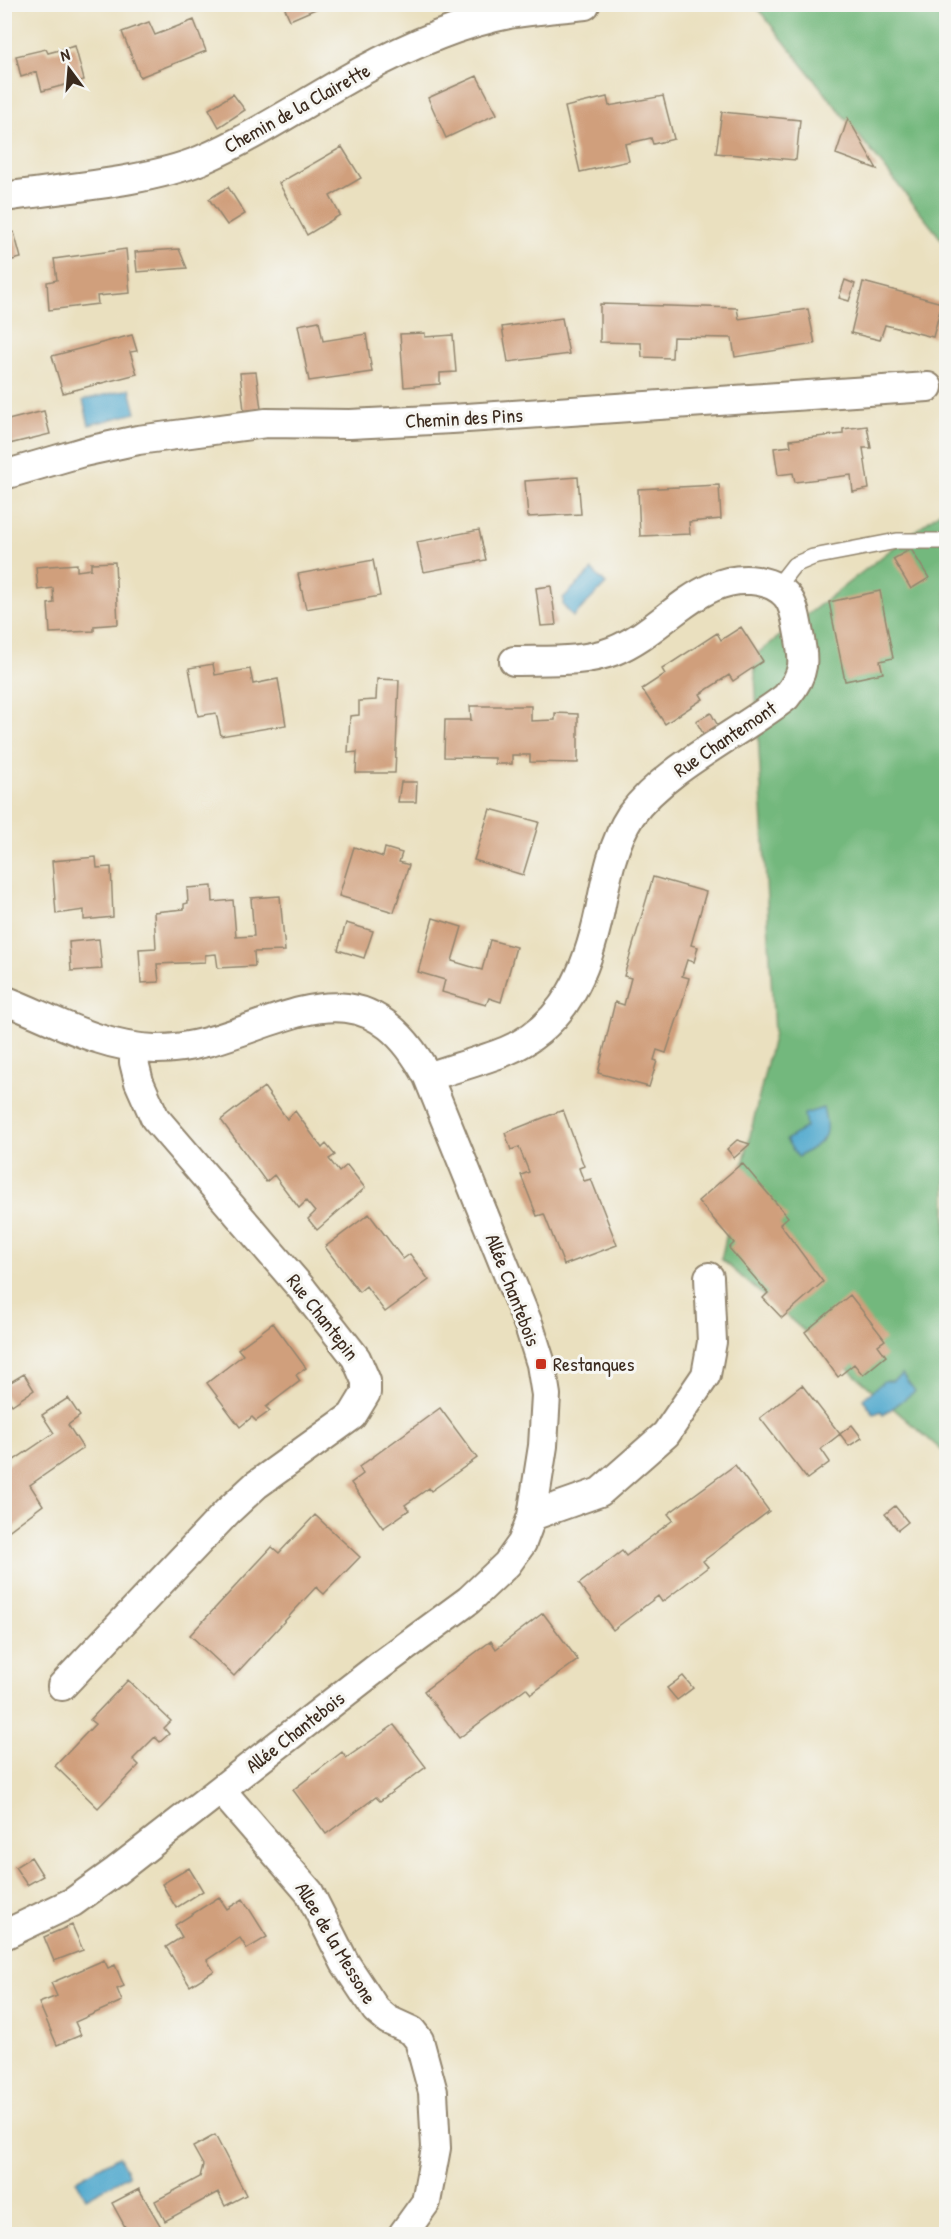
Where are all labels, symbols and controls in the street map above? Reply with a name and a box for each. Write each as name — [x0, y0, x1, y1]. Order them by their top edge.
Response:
north arrow — [39, 39, 99, 99]
text: N — [58, 43, 72, 66]
street label: Chemin de la Clairette — [219, 56, 375, 159]
street label: Chemin des Pins — [404, 401, 524, 434]
street label: Rue Chantemont — [668, 694, 782, 783]
street label: Allée Chantebois — [480, 1230, 547, 1350]
street label: Rue Chantepin — [281, 1268, 366, 1366]
place label: Restanques — [553, 1350, 635, 1377]
marker: Restanques — [534, 1357, 548, 1371]
street label: Allée Chantebois — [240, 1684, 350, 1779]
street label: Allee de la Messone — [289, 1877, 383, 2009]

